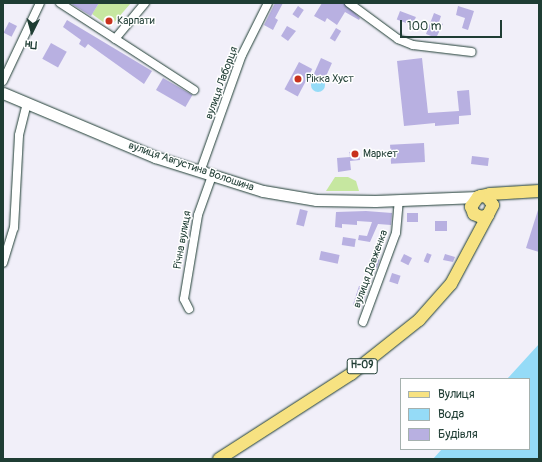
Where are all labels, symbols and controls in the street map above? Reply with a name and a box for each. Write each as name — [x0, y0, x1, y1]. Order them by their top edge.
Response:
north arrow — [12, 12, 52, 52]
scale bar — [402, 12, 504, 38]
place label: Карпати — [117, 14, 155, 28]
marker: Карпати — [104, 16, 114, 26]
text: 100 m — [407, 19, 441, 34]
text: Пн — [24, 37, 38, 51]
street label: вулиця Лаборця — [203, 45, 241, 121]
place label: Рікка Хуст — [306, 72, 354, 86]
marker: Рікка Хуст — [293, 74, 303, 84]
street label: вулиця Августина Волошина — [126, 139, 256, 195]
place label: Маркет — [363, 147, 398, 161]
marker: Маркет — [350, 149, 360, 159]
street label: Річна вулиця — [171, 210, 195, 270]
street label: вулиця Довженка — [351, 228, 391, 310]
road number: Н-09 — [346, 358, 378, 374]
legend — [400, 378, 530, 450]
text: Вулиця — [438, 387, 475, 402]
text: Вода — [438, 407, 464, 422]
text: Будівля — [438, 427, 478, 442]

